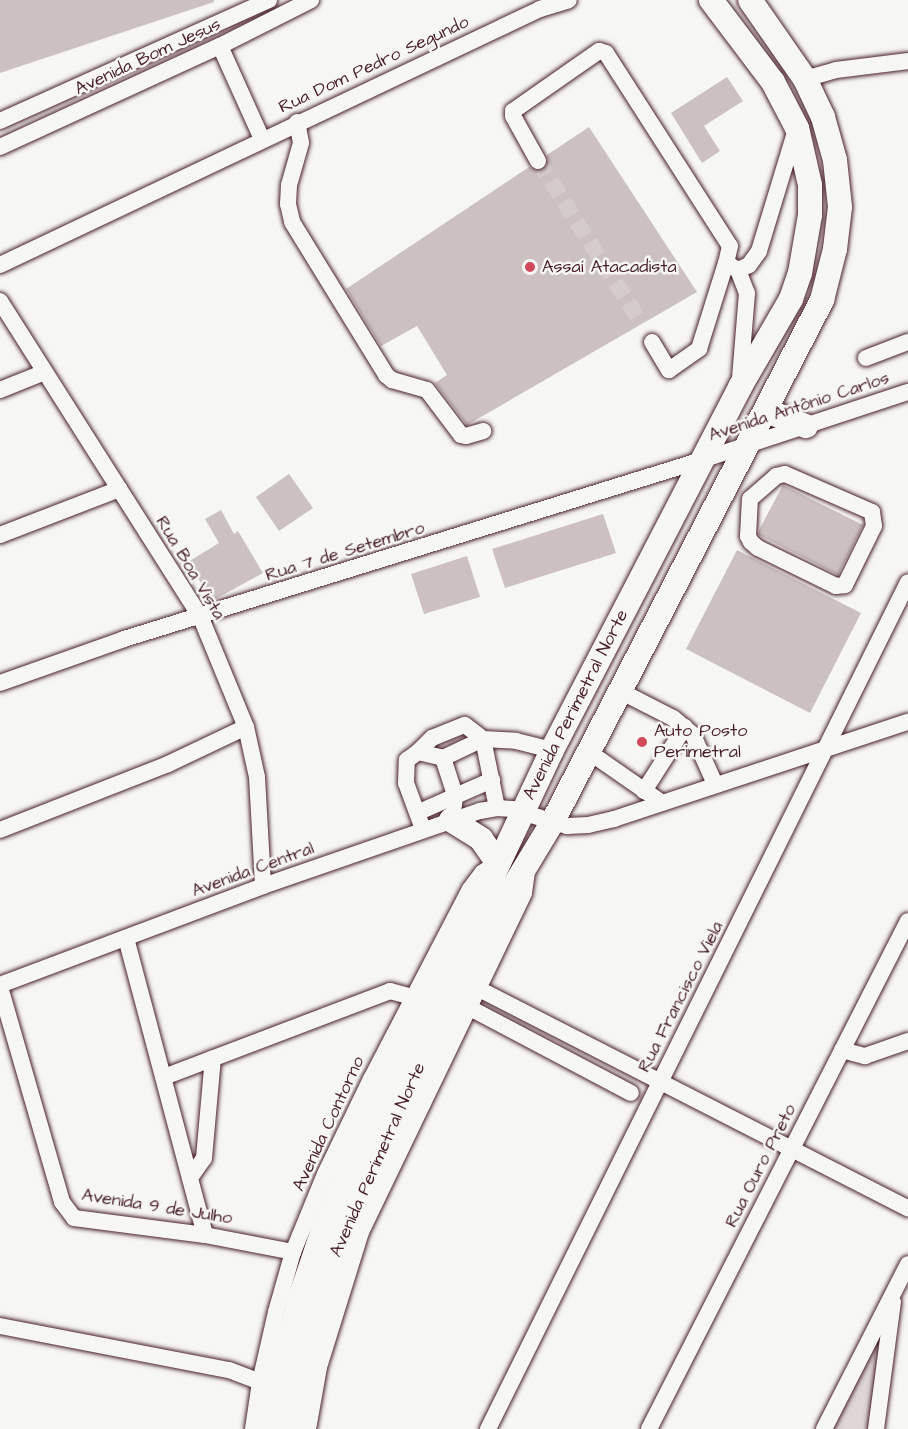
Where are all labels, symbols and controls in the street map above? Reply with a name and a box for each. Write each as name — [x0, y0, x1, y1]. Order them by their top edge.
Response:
street label: Rua Dom Pedro Segundo — [276, 11, 472, 119]
street label: Avenida Bom Jesus — [72, 14, 224, 100]
place label: Assaí Atacadista — [542, 256, 677, 278]
marker: Assaí Atacadista — [523, 260, 537, 274]
street label: Avenida Antônio Carlos — [706, 368, 892, 446]
street label: Rua Boa Vista — [151, 512, 229, 624]
street label: Rua 7 de Setembro — [263, 518, 427, 586]
street label: Avenida Perimetral Norte — [519, 606, 633, 804]
place label: Auto Posto Perimetral — [654, 721, 747, 764]
marker: Auto Posto Perimetral — [635, 735, 649, 749]
street label: Avenida Central — [189, 838, 317, 902]
street label: Rua Francisco Viela — [634, 918, 728, 1076]
street label: Avenida Contorno — [288, 1053, 370, 1195]
street label: Avenida Perimetral Norte — [325, 1060, 431, 1260]
street label: Rua Ouro Preto — [721, 1101, 801, 1231]
street label: Avenida 9 de Julho — [80, 1184, 234, 1230]

